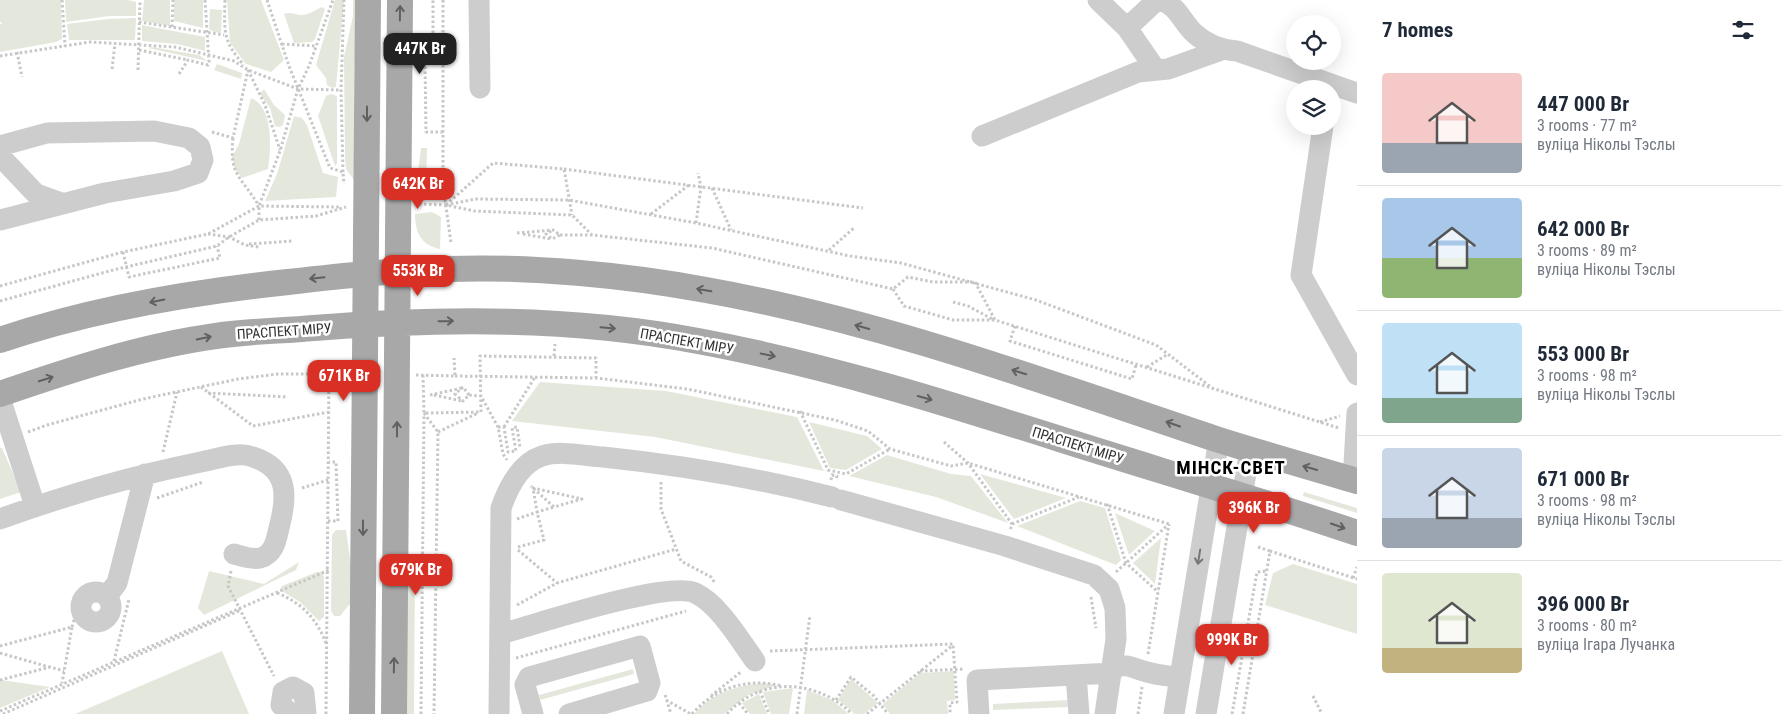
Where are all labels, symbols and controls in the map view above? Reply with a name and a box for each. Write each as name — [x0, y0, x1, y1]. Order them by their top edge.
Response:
one-way arrow — [395, 5, 405, 21]
map controls — [1286, 15, 1341, 135]
button: locate — [1286, 15, 1341, 70]
icon: filters — [1729, 16, 1757, 44]
text: 7 homes — [1382, 18, 1453, 42]
pin: 447K Br — [374, 32, 466, 75]
text: 447K Br — [394, 39, 446, 58]
button: layers — [1286, 80, 1341, 135]
text: 447 000 Br — [1537, 92, 1629, 116]
icon: home — [1422, 93, 1482, 153]
one-way arrow — [362, 105, 372, 121]
text: 3 rooms · 77 m² — [1537, 116, 1637, 135]
text: вуліца Ніколы Тэслы — [1537, 135, 1676, 154]
pin: 642K Br — [372, 168, 464, 210]
text: 642K Br — [392, 174, 444, 193]
text: 642 000 Br — [1537, 217, 1629, 241]
icon: home — [1422, 218, 1482, 278]
text: 3 rooms · 89 m² — [1537, 241, 1637, 260]
pin: 553K Br — [372, 254, 464, 297]
text: вуліца Ніколы Тэслы — [1537, 260, 1676, 279]
text: 553K Br — [392, 261, 444, 280]
one-way arrow — [310, 273, 326, 283]
one-way arrow — [697, 284, 713, 294]
one-way arrow — [149, 297, 165, 307]
one-way arrow — [437, 317, 453, 326]
street label: ПРАСПЕКТ МІРУ — [236, 320, 332, 342]
one-way arrow — [855, 322, 871, 331]
one-way arrow — [599, 323, 615, 333]
street label: ПРАСПЕКТ МІРУ — [639, 325, 735, 357]
one-way arrow — [195, 333, 211, 343]
text: 553 000 Br — [1537, 342, 1629, 366]
icon: home — [1422, 343, 1482, 403]
one-way arrow — [759, 351, 775, 360]
pin: 671K Br — [298, 360, 390, 402]
text: 671K Br — [318, 366, 370, 385]
text: 3 rooms · 98 m² — [1537, 366, 1637, 385]
one-way arrow — [1011, 367, 1027, 377]
one-way arrow — [38, 374, 54, 384]
text: вуліца Ніколы Тэслы — [1537, 385, 1676, 404]
one-way arrow — [916, 393, 932, 403]
one-way arrow — [1165, 418, 1181, 428]
one-way arrow — [392, 421, 402, 437]
street label: ПРАСПЕКТ МІРУ — [1030, 424, 1126, 467]
district label: МІНСК-СВЕТ — [1176, 456, 1286, 479]
one-way arrow — [1303, 463, 1319, 472]
text: 671 000 Br — [1537, 467, 1629, 491]
icon: home — [1422, 468, 1482, 528]
text: 3 rooms · 98 m² — [1537, 491, 1637, 510]
pin: 396K Br — [1208, 492, 1300, 534]
text: 396K Br — [1228, 498, 1280, 517]
text: вуліца Ніколы Тэслы — [1537, 510, 1676, 529]
one-way arrow — [359, 520, 368, 536]
one-way arrow — [1330, 522, 1346, 532]
one-way arrow — [1194, 548, 1204, 564]
pin: 679K Br — [370, 554, 462, 596]
text: 679K Br — [390, 560, 442, 579]
text: 396 000 Br — [1537, 592, 1629, 616]
icon: home — [1422, 593, 1482, 653]
text: 3 rooms · 80 m² — [1537, 616, 1637, 635]
pin: 999K Br — [1186, 624, 1278, 666]
text: 999K Br — [1206, 630, 1258, 649]
text: вуліца Ігара Лучанка — [1537, 635, 1675, 654]
one-way arrow — [390, 658, 399, 674]

